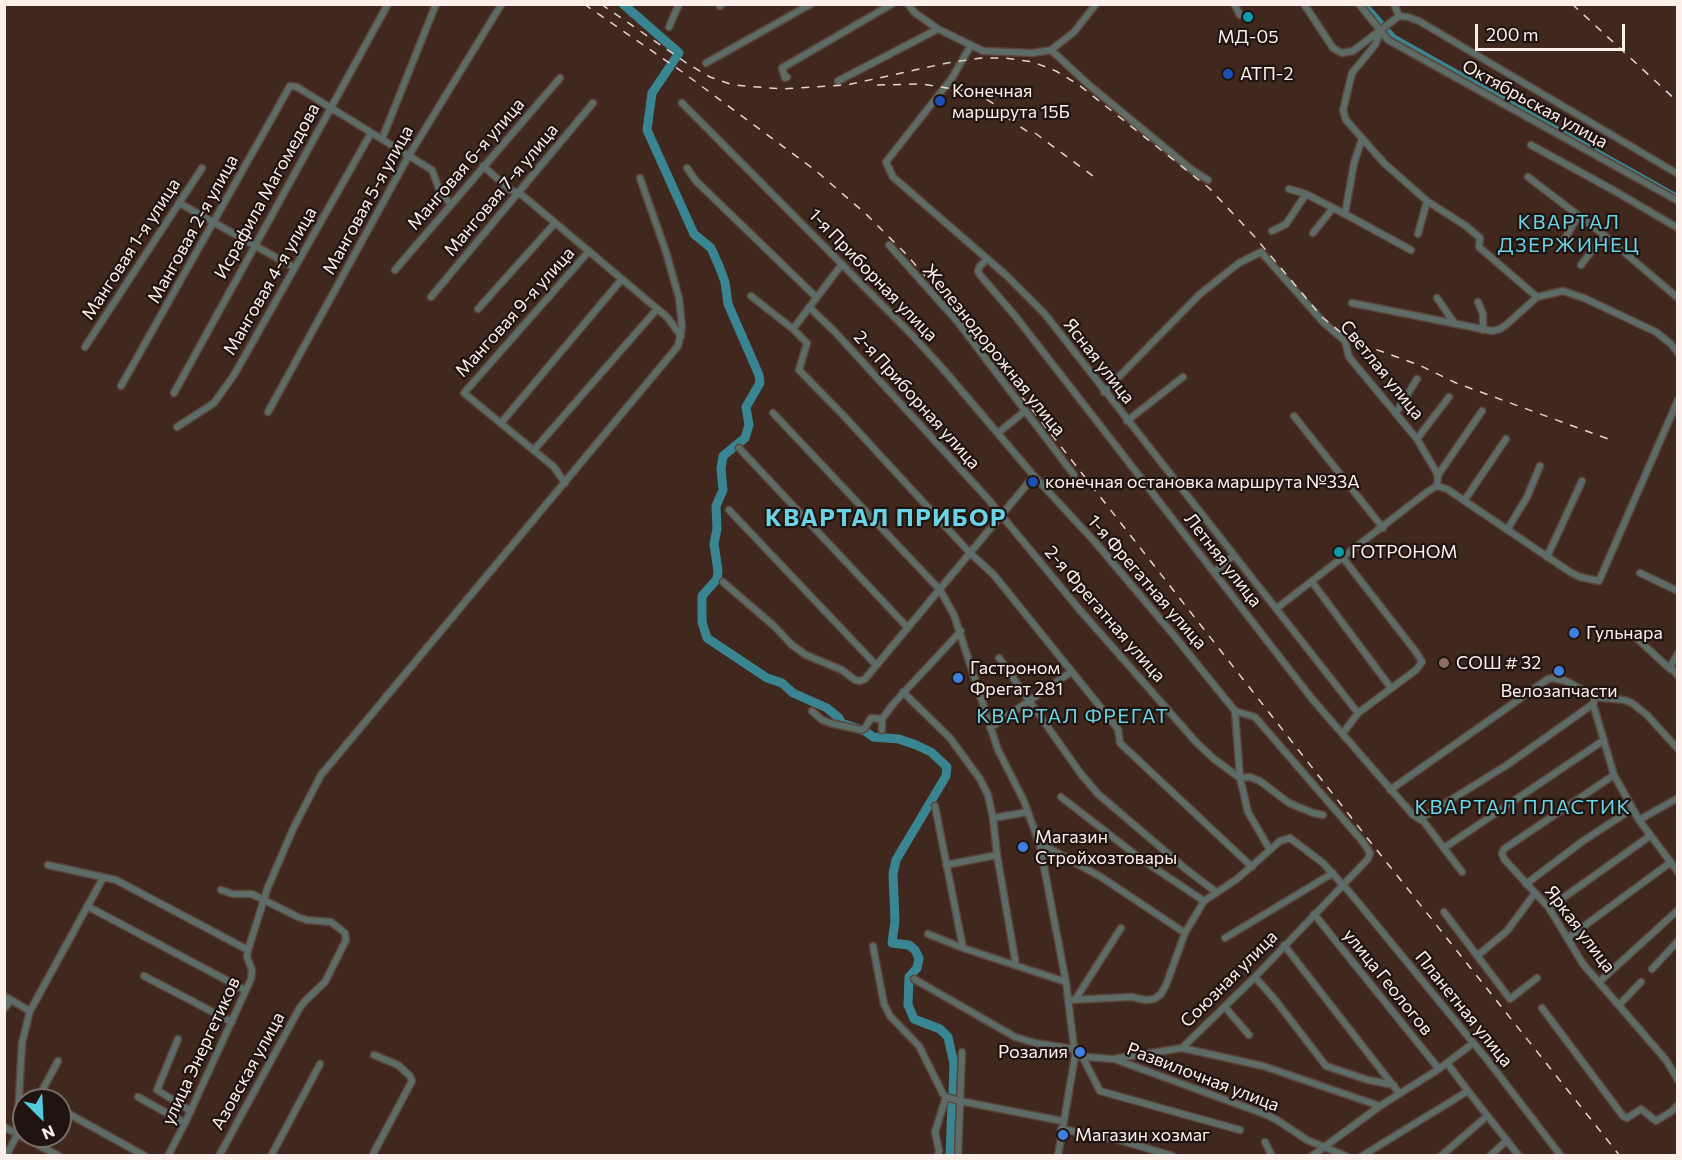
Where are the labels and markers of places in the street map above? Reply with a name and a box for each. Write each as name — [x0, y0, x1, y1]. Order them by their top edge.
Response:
marker: МД-05 — [1241, 10, 1255, 24]
place label: МД-05 — [1217, 26, 1279, 48]
place label: АТП-2 — [1240, 63, 1293, 85]
marker: АТП-2 — [1221, 67, 1235, 81]
place label: Конечная маршрута 15Б — [952, 80, 1070, 122]
marker: Конечная маршрута 15Б — [933, 94, 947, 108]
place label: конечная остановка маршрута №33А — [1045, 471, 1360, 493]
marker: конечная остановка маршрута №33А — [1026, 475, 1040, 489]
place label: ГОТРОНОМ — [1351, 541, 1457, 563]
marker: ГОТРОНОМ — [1332, 545, 1346, 559]
place label: Гульнара — [1586, 622, 1663, 644]
marker: Гульнара — [1567, 626, 1581, 640]
place label: СОШ # 32 — [1456, 652, 1541, 674]
marker: СОШ # 32 — [1437, 656, 1451, 670]
place label: Гастроном Фрегат 281 — [970, 657, 1063, 700]
marker: Велозапчасти — [1552, 664, 1566, 678]
marker: Гастроном Фрегат 281 — [951, 671, 965, 685]
place label: Велозапчасти — [1500, 680, 1618, 702]
place label: Магазин Стройхозтовары — [1035, 826, 1177, 868]
marker: Магазин Стройхозтовары — [1016, 840, 1030, 854]
place label: Розалия — [998, 1041, 1068, 1063]
marker: Розалия — [1073, 1045, 1087, 1059]
place label: Магазин хозмаг — [1075, 1124, 1210, 1146]
marker: Магазин хозмаг — [1056, 1128, 1070, 1142]

